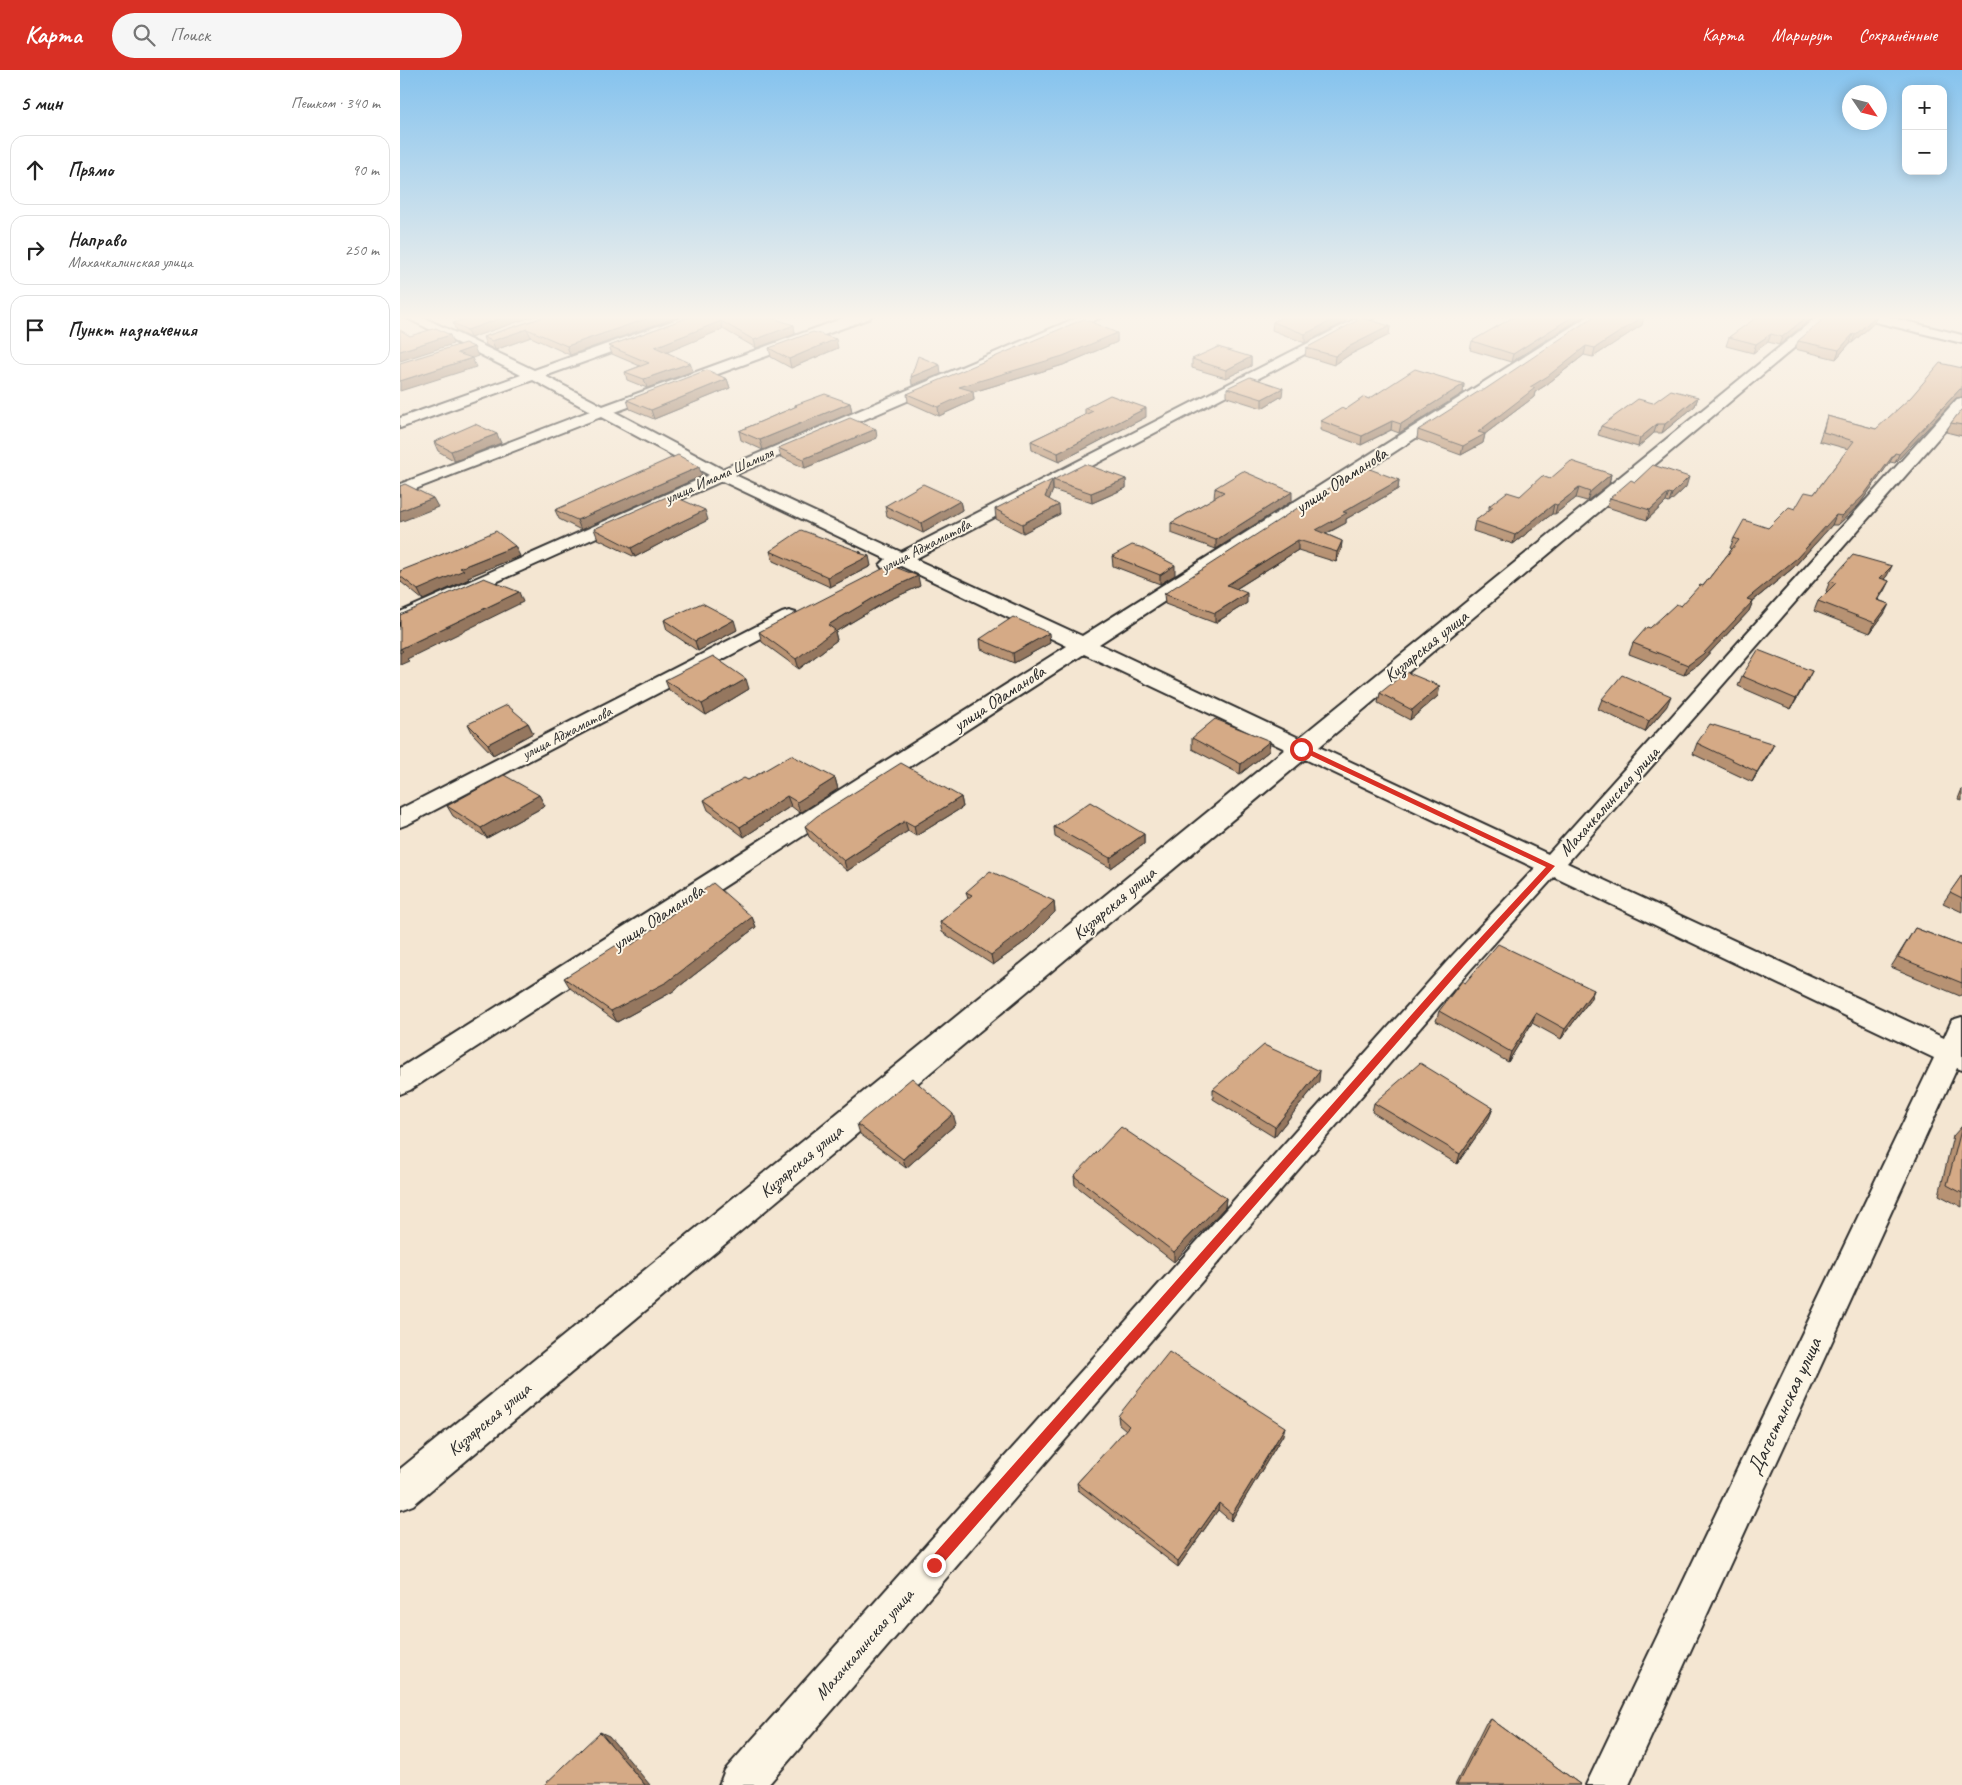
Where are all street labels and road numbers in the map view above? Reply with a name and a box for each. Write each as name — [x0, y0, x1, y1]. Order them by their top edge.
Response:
street label: улица Одаманова — [1290, 442, 1392, 518]
street label: улица Имама Шамиля — [661, 443, 777, 509]
street label: улица Аджаматова — [877, 515, 975, 577]
street label: Кизлярская улица — [1379, 605, 1474, 687]
street label: улица Одаманова — [948, 660, 1050, 736]
street label: улица Аджаматова — [518, 702, 616, 764]
street label: Махачкалинская улица — [1554, 740, 1665, 860]
street label: Кизлярская улица — [1068, 861, 1162, 945]
street label: улица Одаманова — [607, 879, 709, 955]
street label: Кизлярская улица — [755, 1119, 849, 1203]
street label: Дагестанская улица — [1741, 1332, 1828, 1479]
street label: Кизлярская улица — [443, 1377, 537, 1461]
street label: Махачкалинская улица — [810, 1583, 919, 1704]

